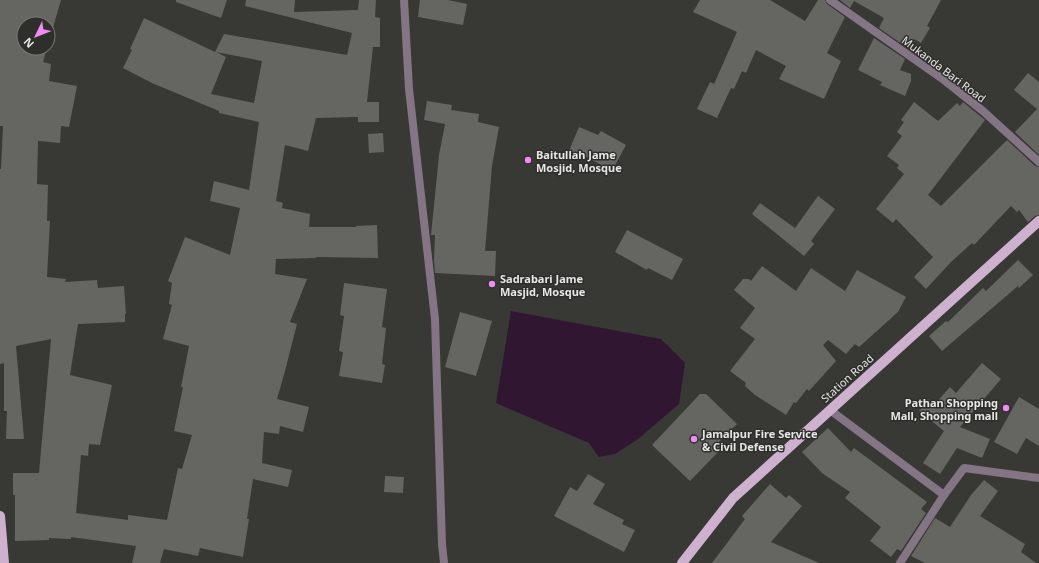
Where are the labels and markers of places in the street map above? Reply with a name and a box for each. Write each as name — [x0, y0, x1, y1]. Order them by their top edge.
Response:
place label: Baitullah Jame Mosjid, Mosque — [536, 147, 622, 175]
marker: Baitullah Jame Mosjid, Mosque — [523, 155, 533, 165]
place label: Sadrabari Jame Masjid, Mosque — [500, 271, 586, 299]
marker: Sadrabari Jame Masjid, Mosque — [487, 279, 497, 289]
place label: Pathan Shopping Mall, Shopping mall — [890, 395, 998, 423]
marker: Pathan Shopping Mall, Shopping mall — [1001, 403, 1011, 413]
place label: Jamalpur Fire Service & Civil Defense — [701, 426, 818, 454]
marker: Jamalpur Fire Service & Civil Defense — [689, 434, 699, 444]

